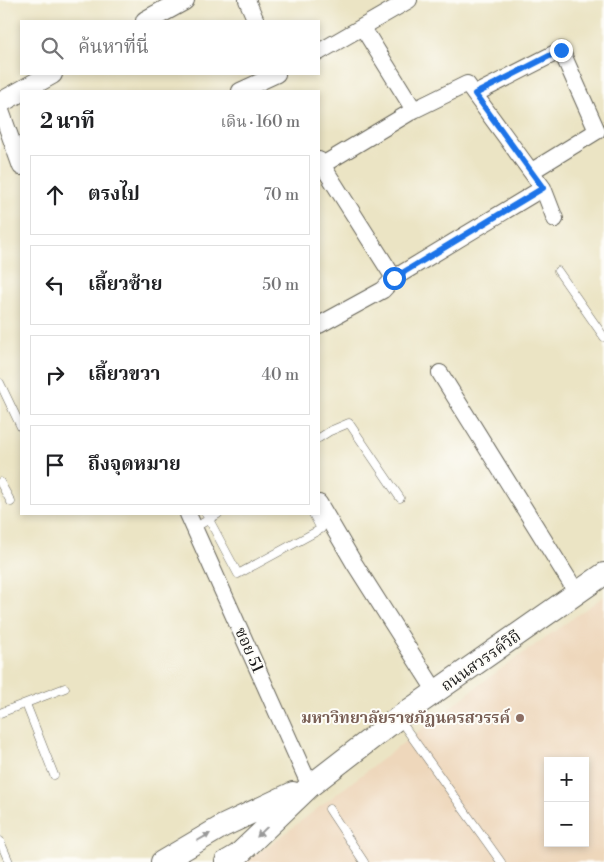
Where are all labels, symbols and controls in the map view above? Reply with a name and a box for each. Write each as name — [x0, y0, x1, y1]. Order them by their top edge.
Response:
search box — [20, 20, 320, 75]
icon: search — [38, 34, 66, 62]
text: ค้นหาที่นี่ — [78, 35, 149, 59]
route end — [550, 39, 573, 62]
text: 2 นาที — [40, 109, 95, 135]
text: เดิน · 160 m — [221, 112, 300, 132]
icon: ahead — [41, 181, 69, 209]
text: ตรงไป — [88, 182, 140, 206]
text: 70 m — [263, 185, 299, 205]
route start — [383, 267, 406, 290]
icon: left — [41, 271, 69, 299]
text: เลี้ยวซ้าย — [88, 272, 162, 296]
text: 50 m — [262, 275, 299, 295]
icon: right — [41, 361, 69, 389]
text: เลี้ยวขวา — [88, 362, 160, 386]
text: 40 m — [262, 365, 299, 385]
icon: arrive — [41, 451, 69, 479]
text: ถึงจุดหมาย — [88, 452, 181, 476]
street label: ซอย 51 — [230, 624, 268, 676]
street label: ถนนสวรรค์วิถี — [437, 626, 525, 696]
place label: มหาวิทยาลัยราชภัฏนครสวรรค์ — [301, 708, 511, 728]
marker: มหาวิทยาลัยราชภัฏนครสวรรค์ — [514, 712, 526, 724]
map controls — [544, 757, 589, 847]
button: + — [544, 757, 589, 802]
button: − — [544, 802, 589, 847]
one-way arrow — [257, 826, 269, 838]
one-way arrow — [197, 833, 210, 842]

